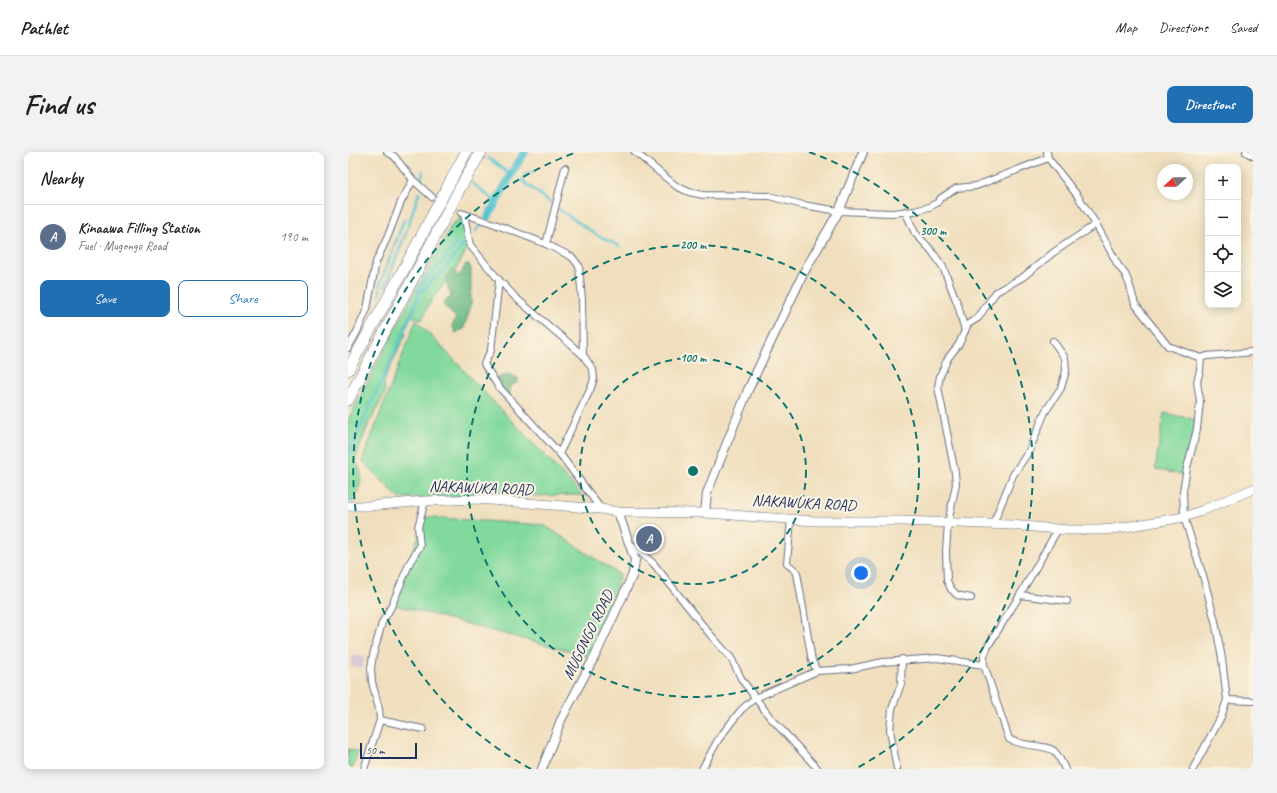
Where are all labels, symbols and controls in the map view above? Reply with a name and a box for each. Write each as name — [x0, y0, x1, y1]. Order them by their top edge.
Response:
text: Pathlet — [20, 16, 68, 40]
text: Map — [1116, 19, 1137, 36]
text: Directions — [1159, 19, 1208, 36]
text: Saved — [1230, 19, 1257, 36]
button: Directions — [1167, 86, 1253, 123]
text: Find us — [24, 87, 94, 122]
north arrow — [1157, 164, 1193, 200]
map controls — [1205, 164, 1241, 308]
button: + — [1205, 164, 1241, 200]
text: Nearby — [40, 168, 83, 189]
button: − — [1205, 200, 1241, 236]
text: Kinaawa Filling Station — [78, 219, 200, 238]
text: 300 m — [920, 223, 947, 239]
text: A — [50, 229, 56, 245]
text: 190 m — [280, 229, 308, 245]
button: locate — [1205, 236, 1241, 272]
text: 200 m — [680, 237, 707, 253]
text: Fuel · Mugongo Road — [78, 238, 167, 254]
button: layers — [1205, 272, 1241, 308]
button: Save — [40, 280, 170, 317]
button: Share — [178, 280, 308, 317]
text: 100 m — [680, 350, 707, 366]
centre of rings — [686, 464, 700, 478]
street label: NAKAWUKA ROAD — [429, 476, 535, 500]
street label: NAKAWUKA ROAD — [752, 490, 858, 516]
pin: A — [636, 524, 662, 554]
your location — [851, 563, 871, 583]
street label: MUGONGO ROAD — [558, 586, 619, 683]
scale bar — [360, 741, 417, 760]
text: 50 m — [366, 743, 385, 757]

